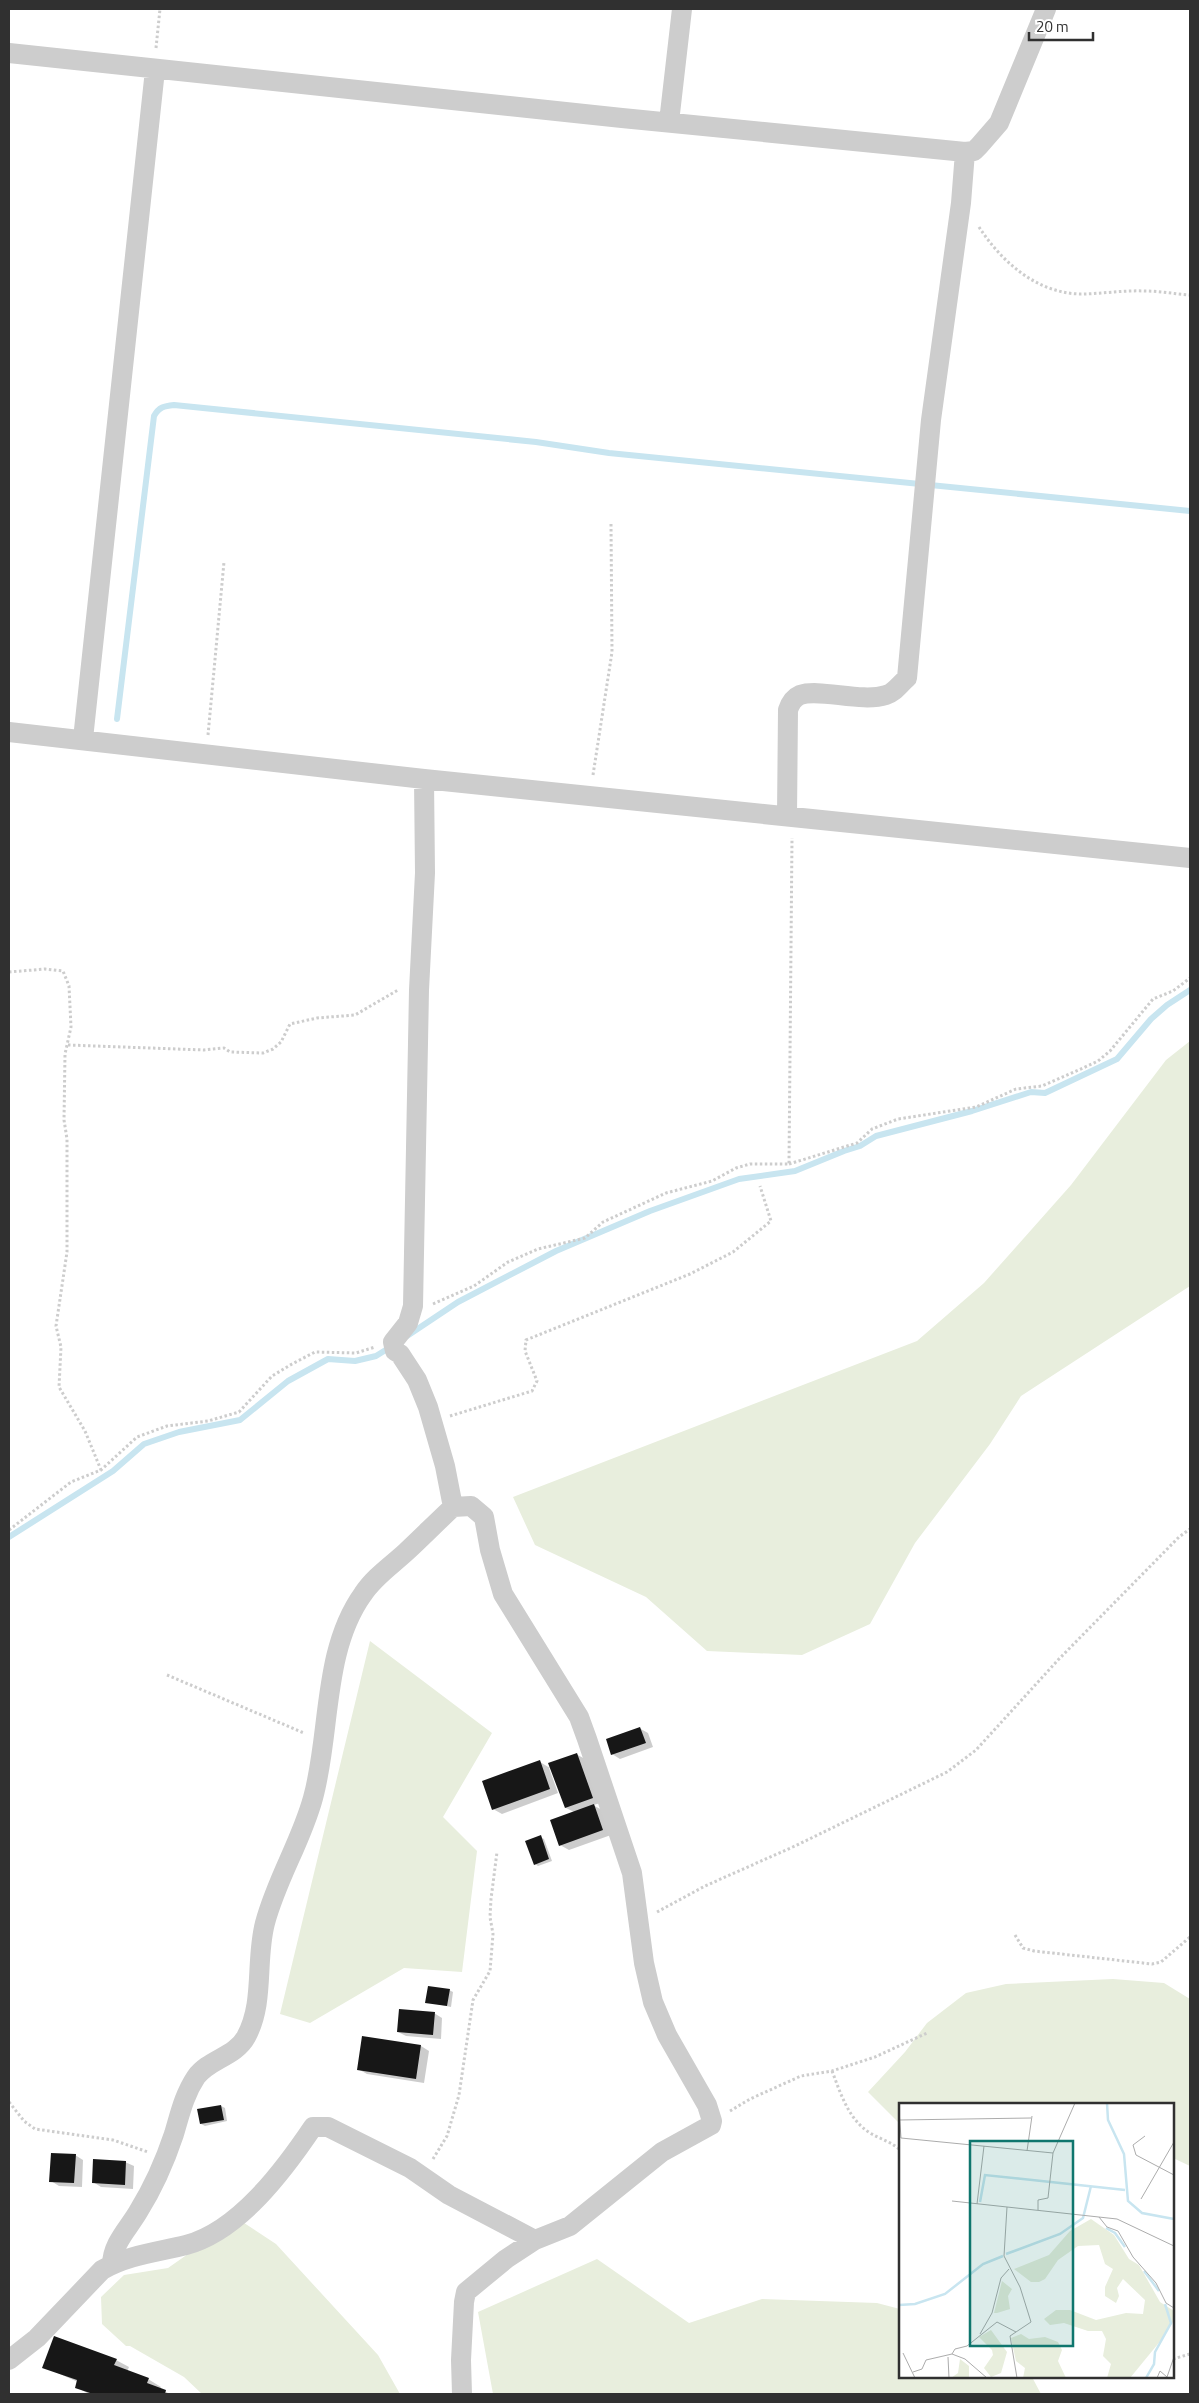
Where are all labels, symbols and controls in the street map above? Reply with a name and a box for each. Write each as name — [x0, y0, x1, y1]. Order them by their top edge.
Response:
scale bar — [1029, 10, 1093, 42]
text: 20 m — [1036, 15, 1069, 38]
inset map — [899, 2103, 1174, 2378]

